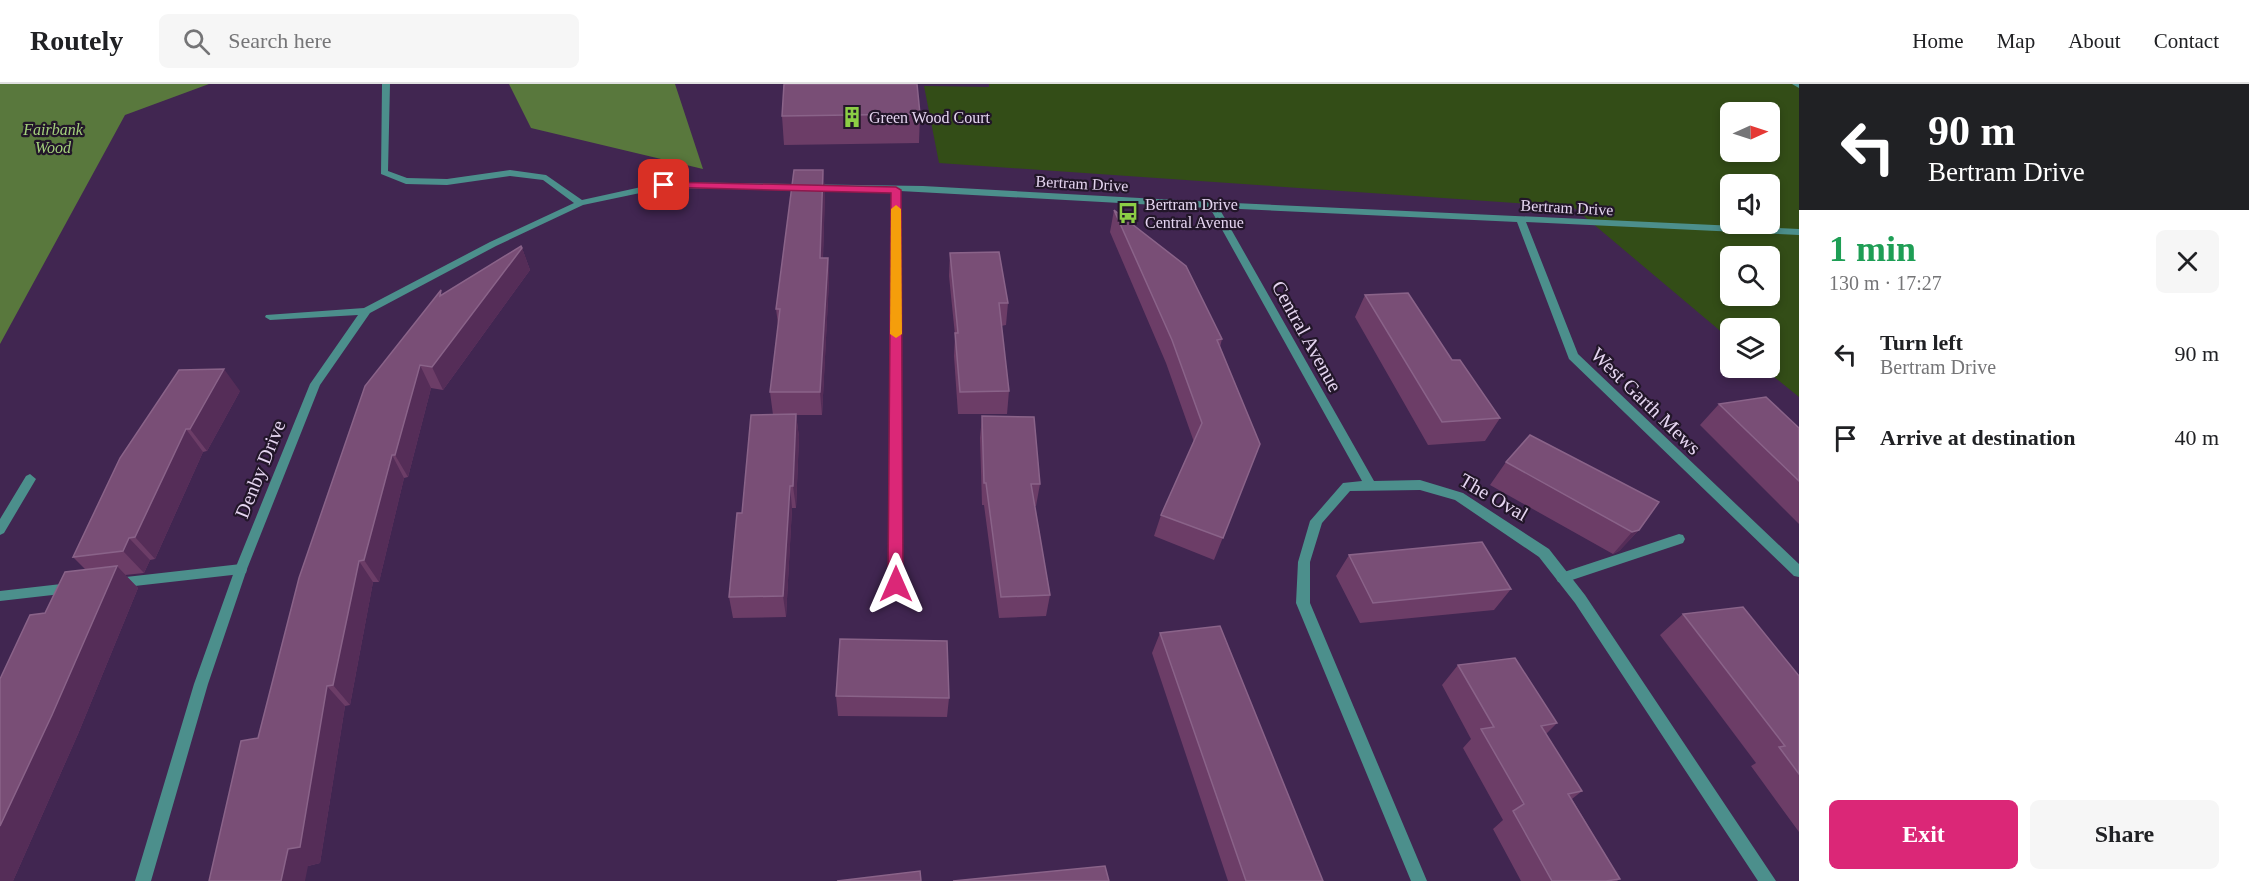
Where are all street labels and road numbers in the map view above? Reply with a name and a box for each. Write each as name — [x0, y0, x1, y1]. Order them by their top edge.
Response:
street label: Bertram Drive — [1035, 173, 1129, 194]
street label: Bertram Drive — [1520, 197, 1614, 218]
street label: Central Avenue — [1267, 277, 1347, 395]
street label: West Garth Mews — [1587, 343, 1706, 459]
street label: Denby Drive — [230, 417, 291, 522]
street label: The Oval — [1456, 469, 1532, 525]

